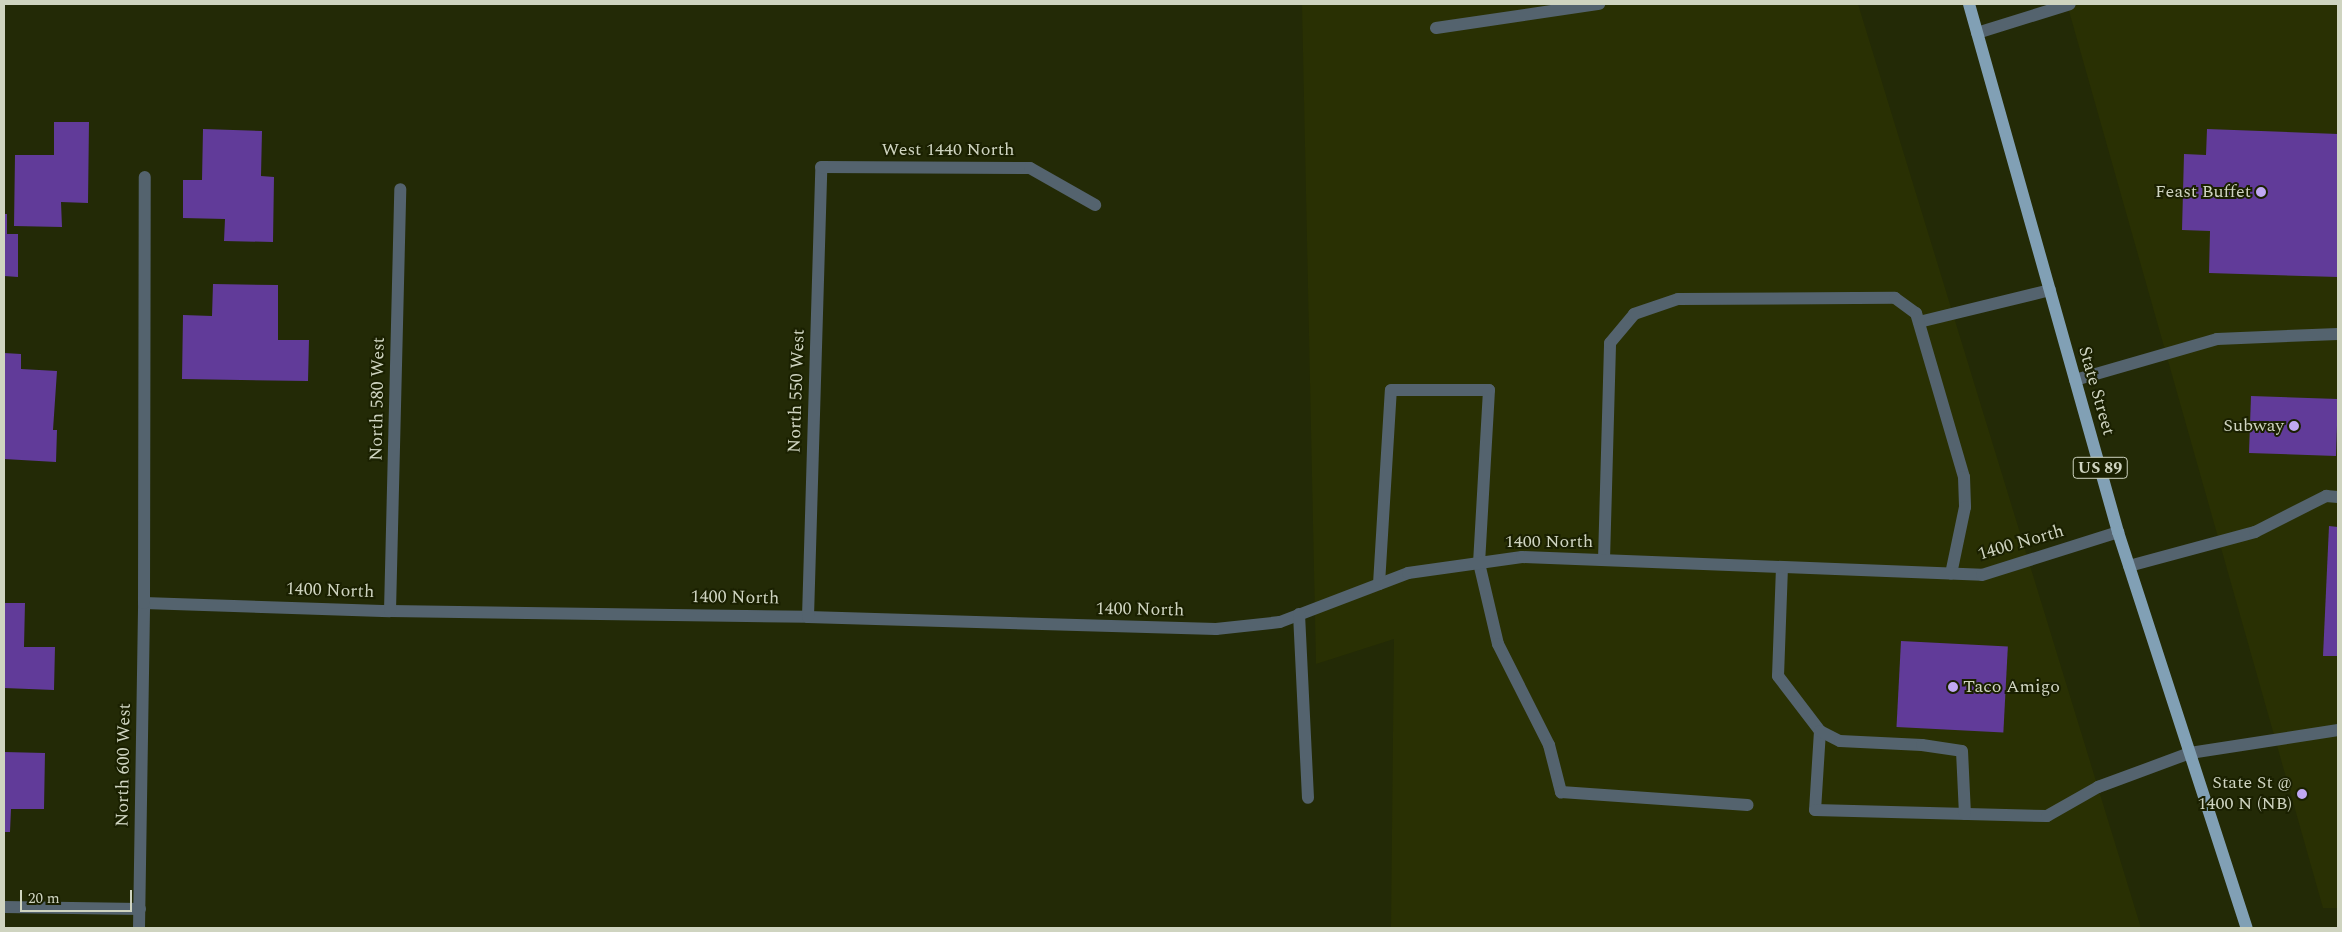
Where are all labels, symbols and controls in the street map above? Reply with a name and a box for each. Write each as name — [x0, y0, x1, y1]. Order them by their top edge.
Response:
street label: West 1440 North — [881, 139, 1015, 161]
place label: Feast Buffet — [2155, 181, 2251, 203]
marker: Feast Buffet — [2255, 186, 2267, 198]
street label: North 550 West — [784, 329, 810, 453]
street label: North 580 West — [366, 337, 390, 461]
street label: State Street — [2073, 344, 2119, 438]
place label: Subway — [2223, 415, 2284, 437]
marker: Subway — [2288, 420, 2300, 432]
road number: US 89 — [2072, 454, 2128, 482]
street label: 1400 North — [1975, 520, 2067, 566]
street label: 1400 North — [1505, 531, 1593, 553]
street label: 1400 North — [285, 579, 375, 603]
street label: 1400 North — [691, 586, 779, 610]
street label: 1400 North — [1096, 598, 1184, 622]
place label: Taco Amigo — [1963, 676, 2060, 698]
marker: Taco Amigo — [1947, 681, 1959, 693]
street label: North 600 West — [112, 703, 136, 827]
place label: State St @ 1400 N (NB) — [2198, 773, 2292, 816]
marker: State St @ 1400 N (NB) — [2296, 788, 2308, 800]
scale bar — [22, 880, 135, 912]
text: 20 m — [28, 887, 60, 910]

